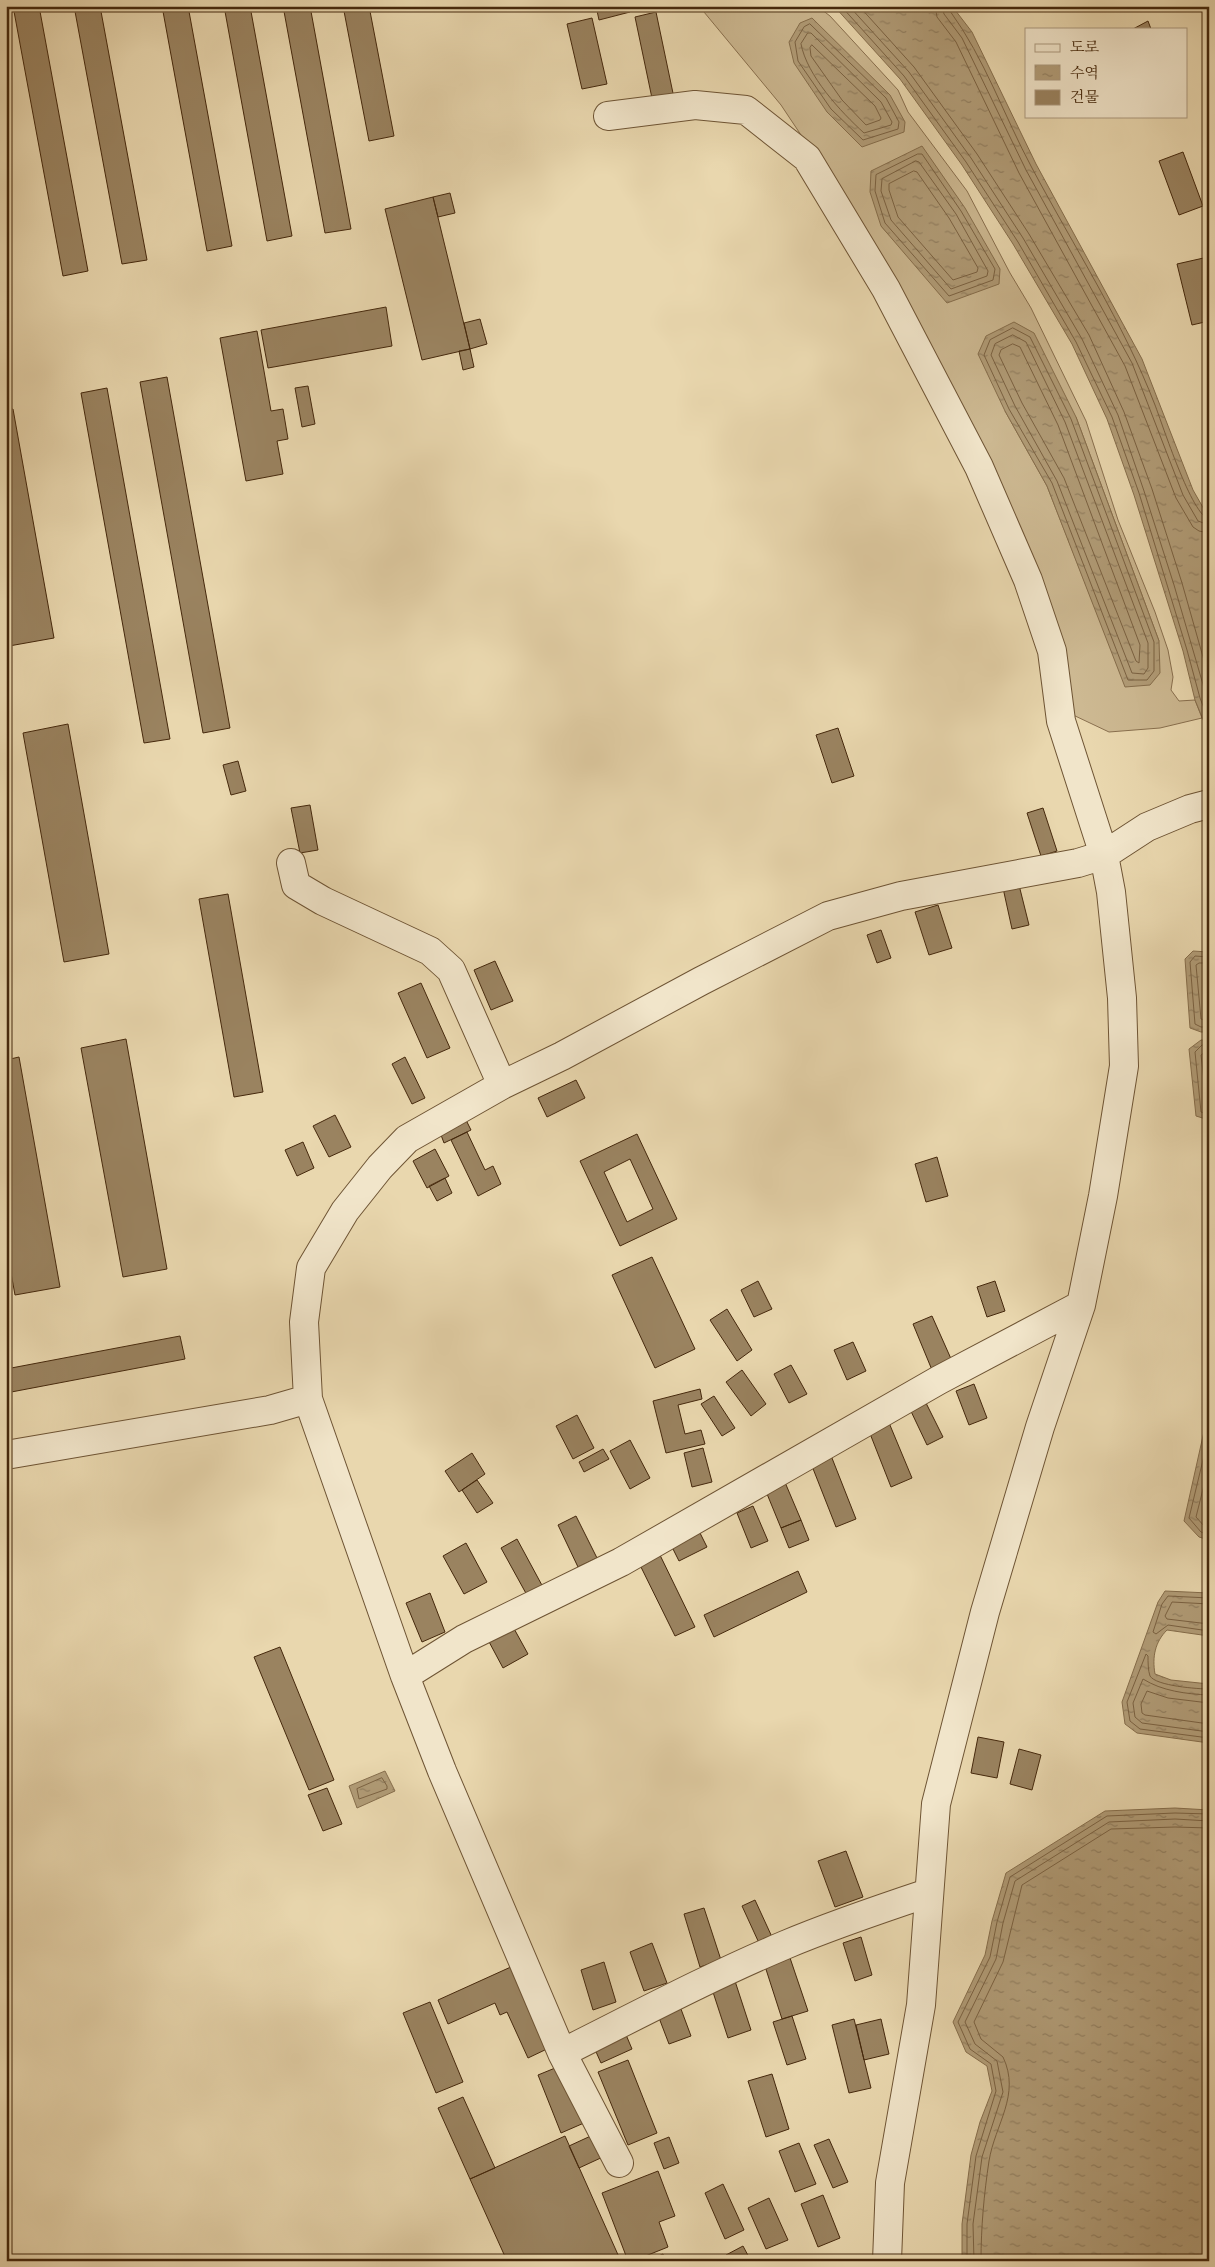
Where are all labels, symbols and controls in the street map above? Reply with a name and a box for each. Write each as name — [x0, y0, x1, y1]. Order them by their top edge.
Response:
legend — [1025, 28, 1188, 118]
text: 도로 — [1070, 38, 1099, 57]
text: 수역 — [1070, 64, 1099, 83]
text: 건물 — [1070, 88, 1099, 107]

